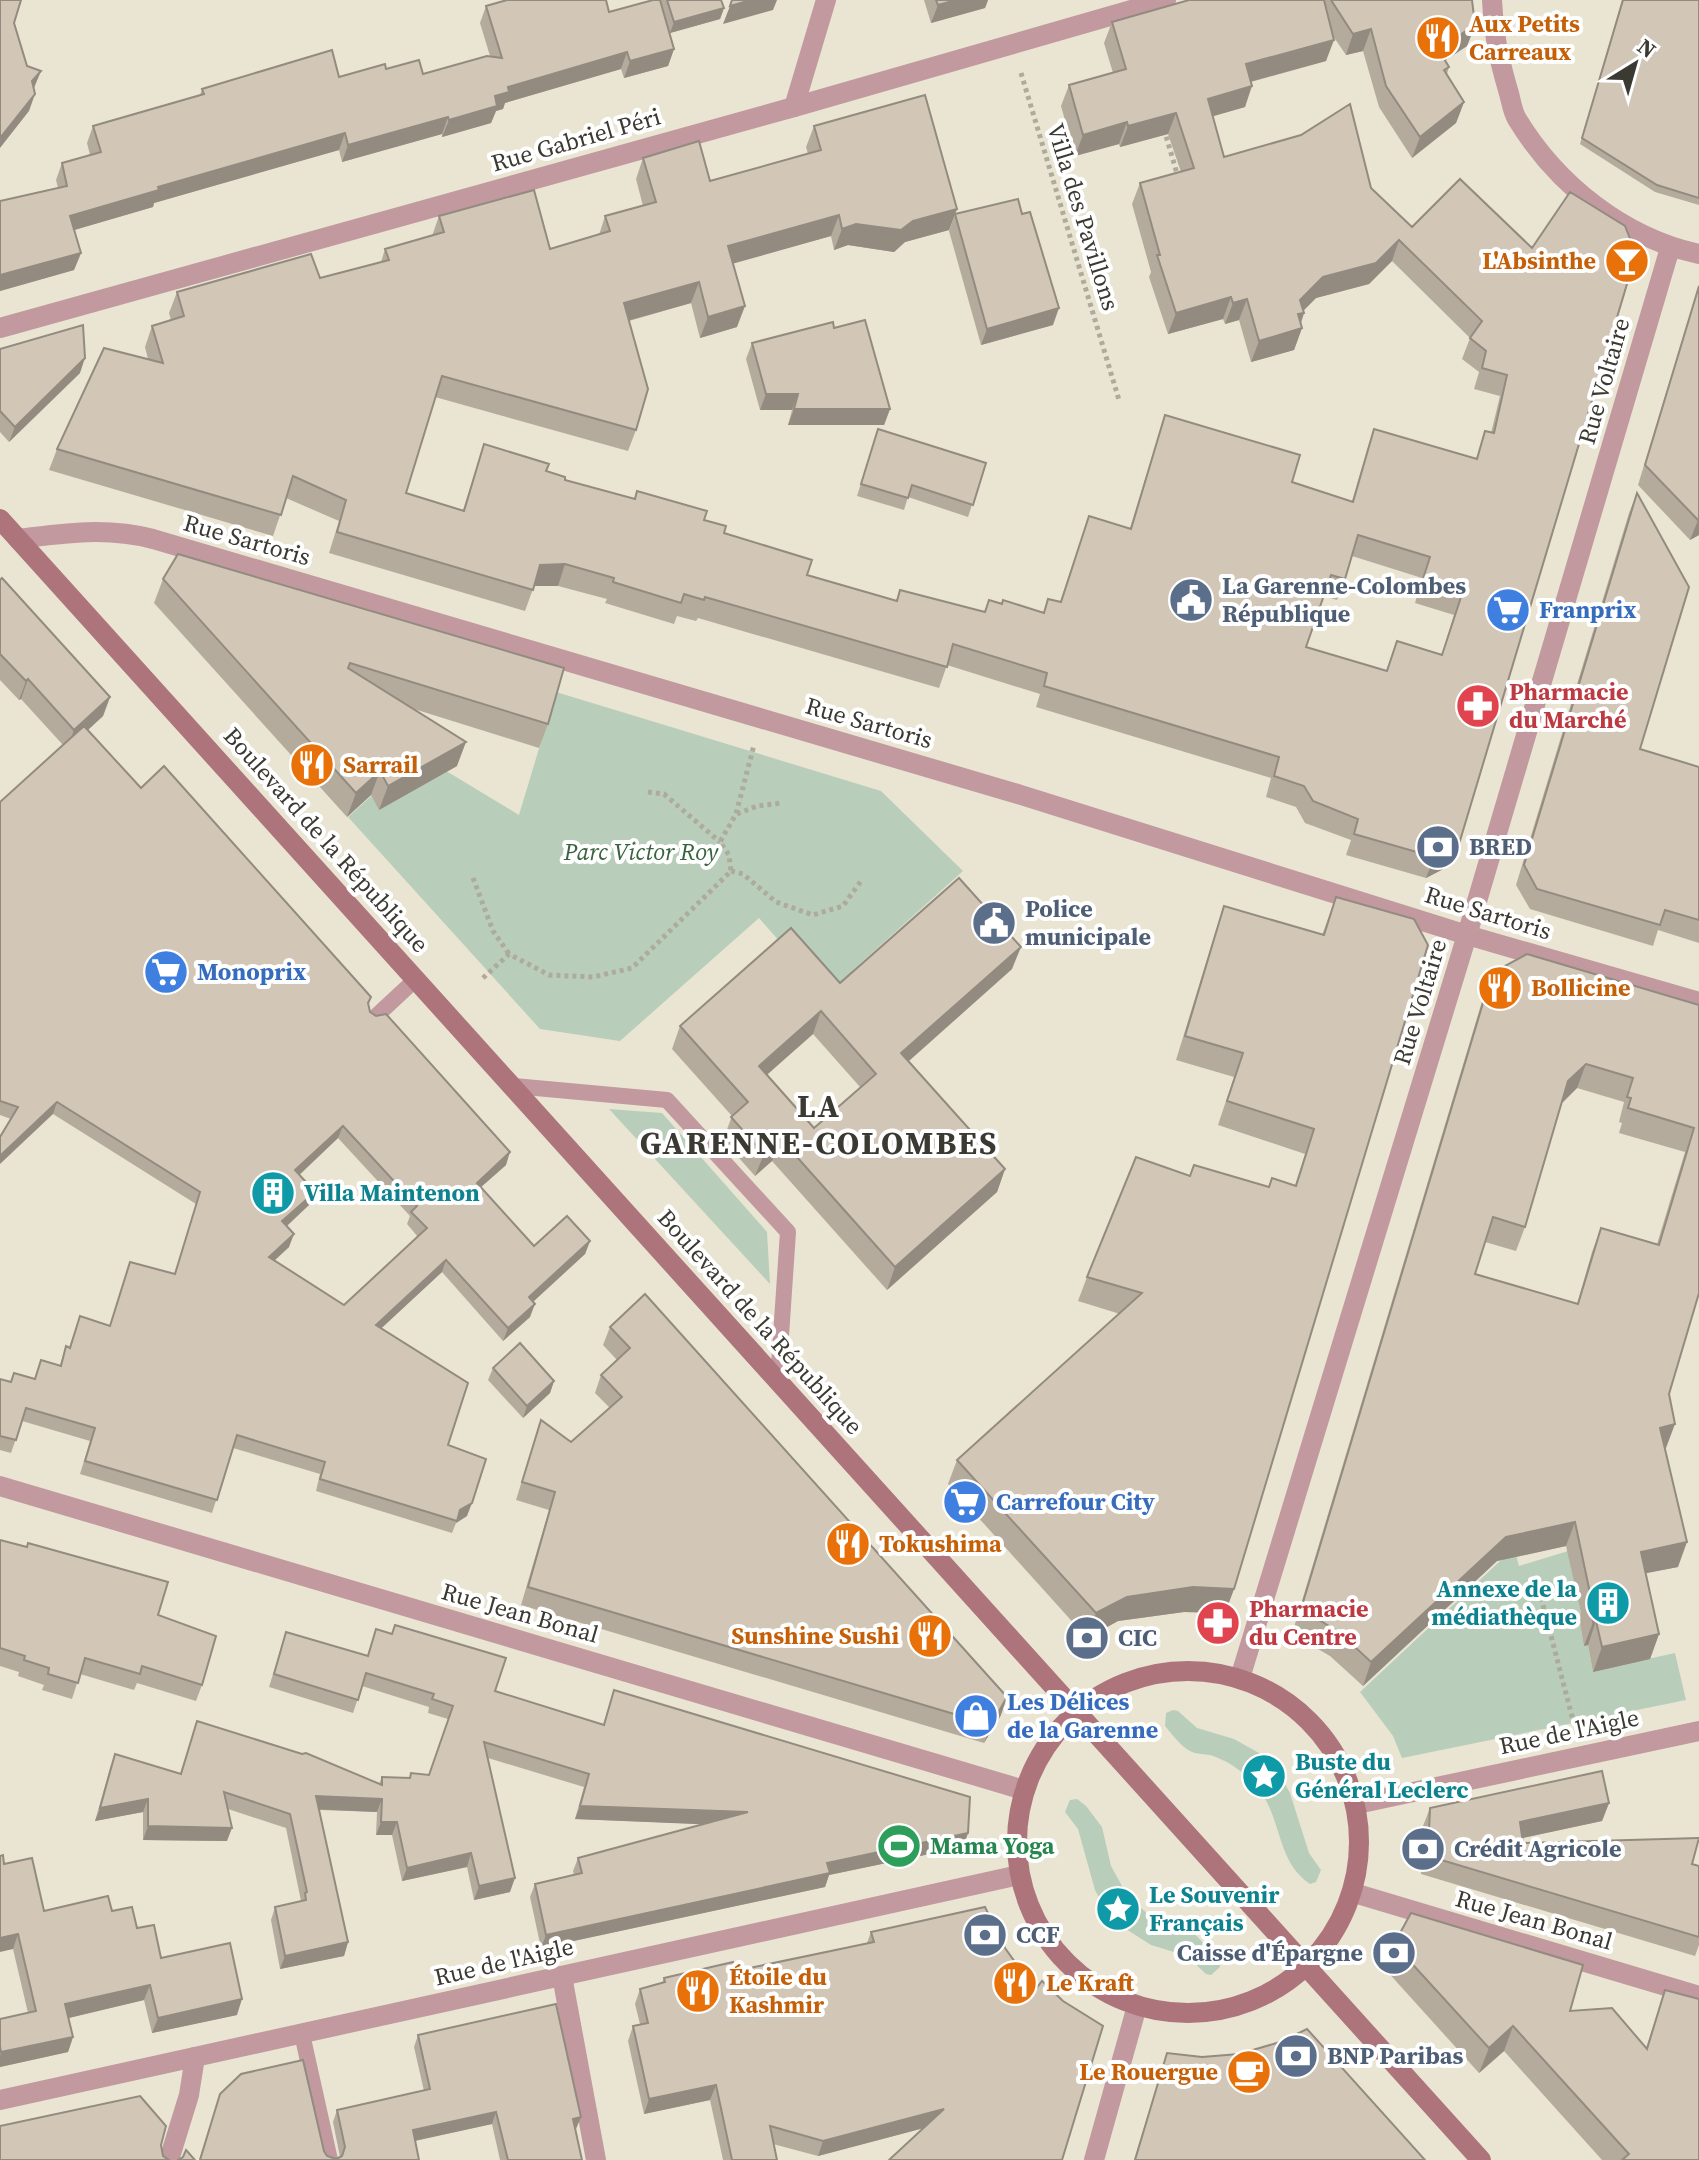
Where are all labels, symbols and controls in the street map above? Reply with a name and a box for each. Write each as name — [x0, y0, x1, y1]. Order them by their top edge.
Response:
place label: Aux Petits Carreaux — [1469, 7, 1580, 68]
restaurant icon: Aux Petits Carreaux — [1414, 14, 1462, 62]
north arrow — [1595, 24, 1675, 104]
text: N — [1632, 31, 1662, 65]
street label: Rue Gabriel Péri — [487, 100, 664, 179]
street label: Villa des Pavillons — [1039, 119, 1128, 314]
bar icon: L'Absinthe — [1603, 237, 1651, 285]
place label: L'Absinthe — [1482, 244, 1596, 277]
street label: Rue Voltaire — [1570, 314, 1637, 448]
street label: Rue Sartoris — [180, 506, 314, 573]
place label: La Garenne-Colombes République — [1222, 569, 1466, 630]
public building icon: La Garenne-Colombes République — [1167, 576, 1215, 624]
supermarket icon: Franprix — [1484, 586, 1532, 634]
place label: Franprix — [1539, 593, 1637, 626]
place label: Pharmacie du Marché — [1509, 675, 1629, 736]
pharmacy icon: Pharmacie du Marché — [1454, 682, 1502, 730]
street label: Rue Sartoris — [802, 689, 936, 756]
street label: Boulevard de la République — [216, 720, 437, 959]
restaurant icon: Sarrail — [288, 741, 336, 789]
place label: Sarrail — [343, 748, 419, 781]
bank icon: BRED — [1414, 823, 1462, 871]
place label: BRED — [1469, 830, 1532, 863]
park label: Parc Victor Roy — [563, 835, 719, 868]
street label: Rue Sartoris — [1421, 878, 1555, 947]
place label: Police municipale — [1025, 892, 1151, 953]
public building icon: Police municipale — [970, 899, 1018, 947]
street label: Rue Voltaire — [1385, 935, 1454, 1069]
supermarket icon: Monoprix — [142, 948, 190, 996]
place label: Monoprix — [197, 955, 307, 988]
restaurant icon: Bollicine — [1476, 964, 1524, 1012]
place label: Bollicine — [1531, 971, 1631, 1004]
district label: LA GARENNE-COLOMBES — [640, 1084, 998, 1165]
building icon: Villa Maintenon — [249, 1169, 297, 1217]
place label: Villa Maintenon — [304, 1176, 480, 1209]
street label: Boulevard de la République — [650, 1202, 871, 1441]
supermarket icon: Carrefour City — [941, 1478, 989, 1526]
place label: Carrefour City — [996, 1485, 1155, 1518]
restaurant icon: Tokushima — [824, 1520, 872, 1568]
place label: Tokushima — [879, 1527, 1002, 1560]
place label: Annexe de la médiathèque — [1431, 1572, 1577, 1633]
street label: Rue Jean Bonal — [438, 1574, 602, 1651]
building icon: Annexe de la médiathèque — [1584, 1579, 1632, 1627]
place label: Pharmacie du Centre — [1249, 1592, 1369, 1653]
pharmacy icon: Pharmacie du Centre — [1194, 1599, 1242, 1647]
restaurant icon: Sunshine Sushi — [906, 1612, 954, 1660]
bank icon: CIC — [1063, 1614, 1111, 1662]
place label: Sunshine Sushi — [731, 1619, 899, 1652]
place label: CIC — [1118, 1621, 1157, 1654]
place label: Les Délices de la Garenne — [1007, 1685, 1158, 1746]
shop icon: Les Délices de la Garenne — [952, 1692, 1000, 1740]
street label: Rue de l'Aigle — [1496, 1701, 1642, 1762]
place label: Buste du Général Leclerc — [1295, 1745, 1469, 1806]
place icon: Buste du Général Leclerc — [1240, 1752, 1288, 1800]
sports icon: Mama Yoga — [875, 1822, 923, 1870]
bank icon: Crédit Agricole — [1399, 1825, 1447, 1873]
place label: Mama Yoga — [930, 1829, 1055, 1862]
place label: Crédit Agricole — [1454, 1832, 1621, 1865]
place label: Le Souvenir Français — [1149, 1878, 1280, 1939]
street label: Rue Jean Bonal — [1452, 1881, 1616, 1958]
place icon: Le Souvenir Français — [1094, 1885, 1142, 1933]
bank icon: CCF — [961, 1911, 1009, 1959]
place label: CCF — [1016, 1918, 1060, 1951]
street label: Rue de l'Aigle — [431, 1929, 577, 1994]
bank icon: Caisse d'Épargne — [1370, 1929, 1418, 1977]
place label: Caisse d'Épargne — [1177, 1936, 1363, 1969]
restaurant icon: Le Kraft — [991, 1959, 1039, 2007]
place label: Étoile du Kashmir — [729, 1960, 827, 2021]
place label: Le Kraft — [1046, 1966, 1135, 1999]
restaurant icon: Étoile du Kashmir — [674, 1967, 722, 2015]
bank icon: BNP Paribas — [1272, 2032, 1320, 2080]
place label: BNP Paribas — [1327, 2039, 1463, 2072]
cafe icon: Le Rouergue — [1225, 2048, 1273, 2096]
place label: Le Rouergue — [1079, 2055, 1218, 2088]

